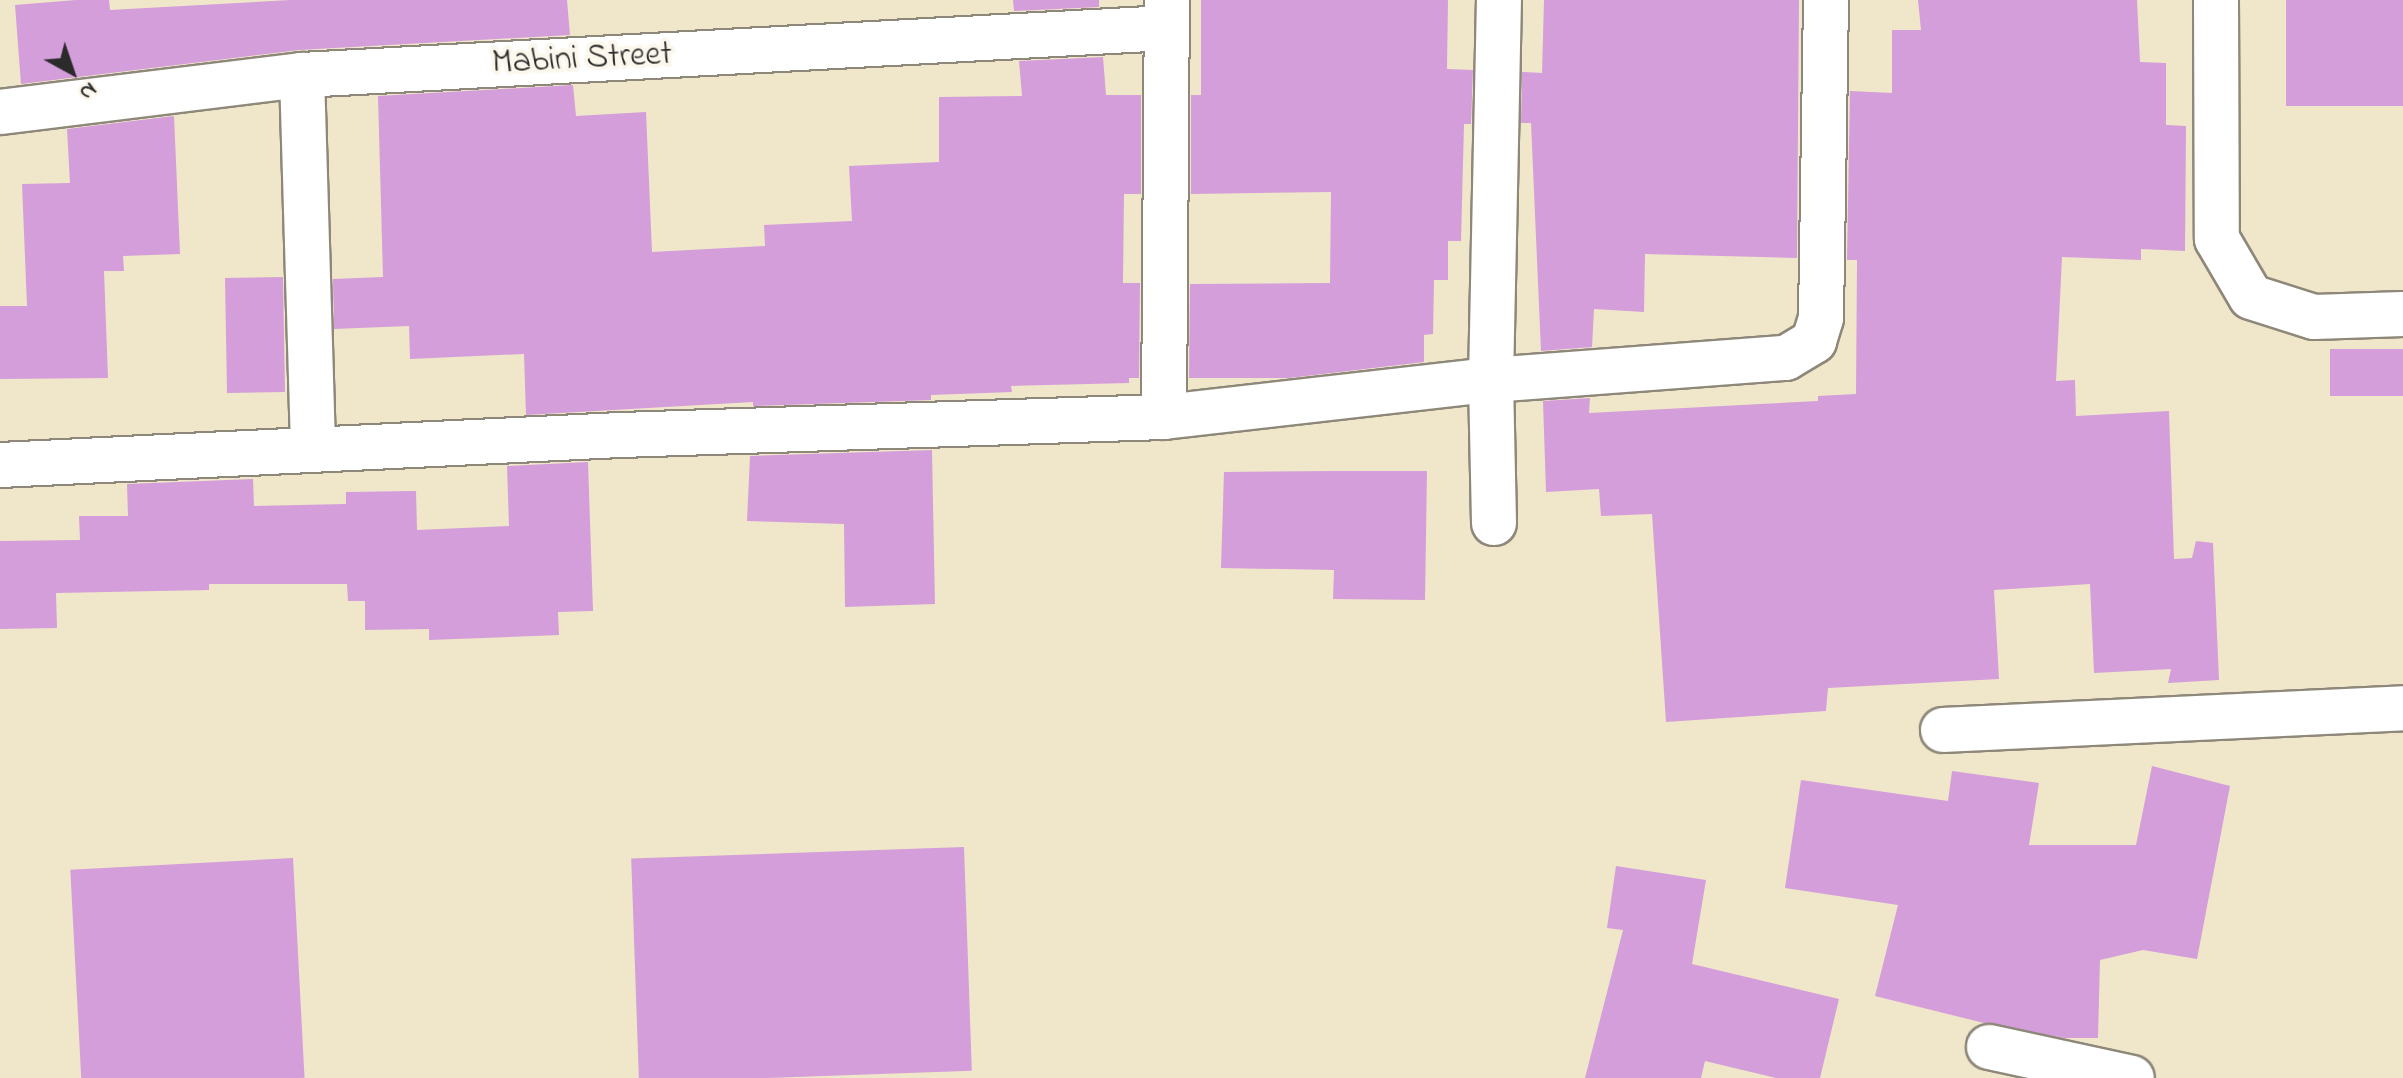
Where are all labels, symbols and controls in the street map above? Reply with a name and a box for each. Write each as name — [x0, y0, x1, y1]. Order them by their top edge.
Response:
north arrow — [32, 32, 112, 112]
street label: Mabini Street — [491, 35, 673, 85]
text: N — [71, 73, 103, 107]

